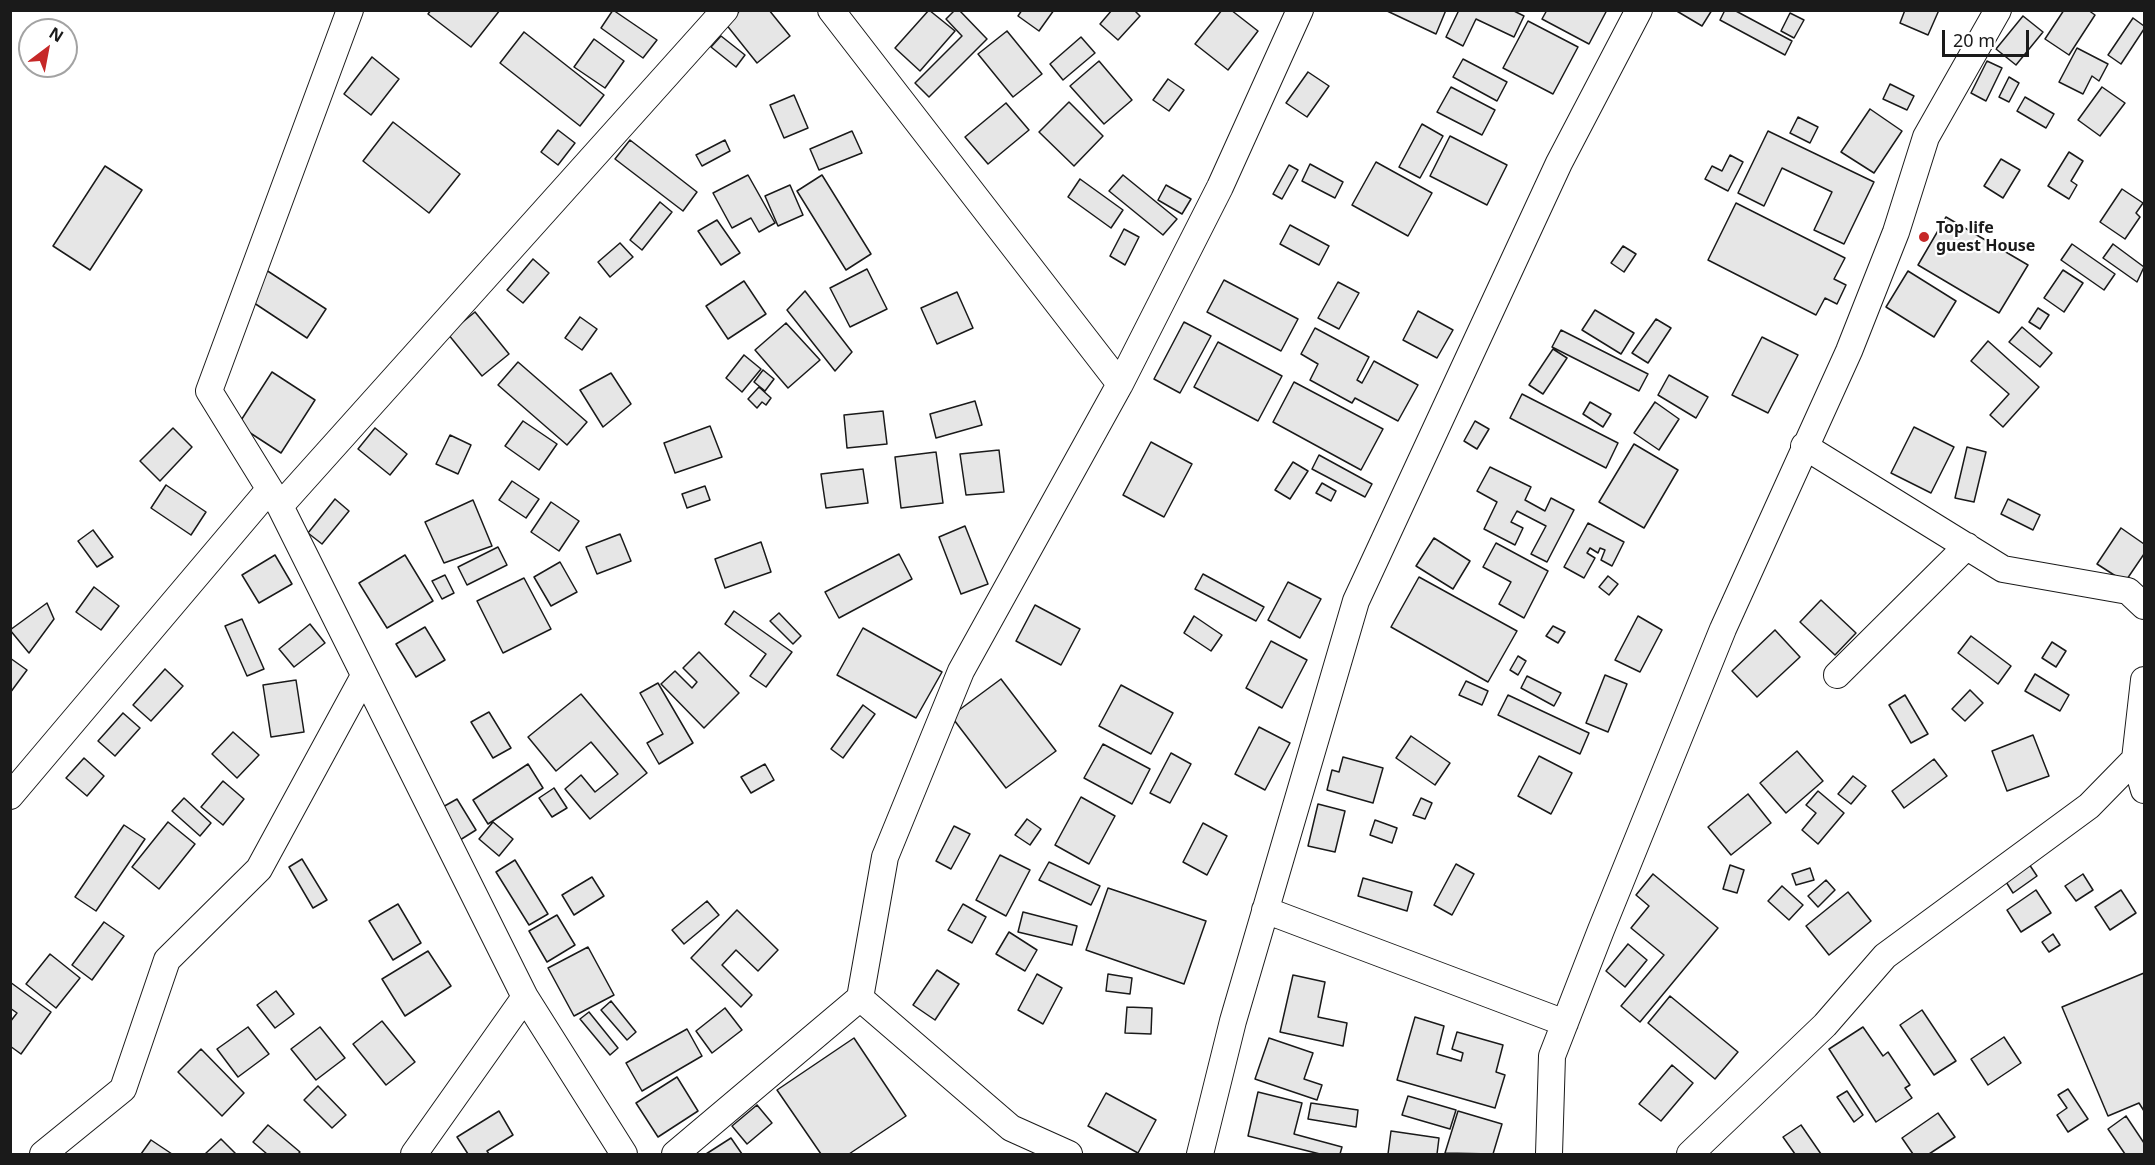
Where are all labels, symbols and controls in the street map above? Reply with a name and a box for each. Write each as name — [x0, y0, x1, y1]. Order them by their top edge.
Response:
north arrow — [18, 18, 78, 78]
scale bar — [1945, 18, 2032, 56]
text: N — [45, 22, 68, 47]
text: 20 m — [1953, 28, 1995, 52]
place label: Top life guest House — [1936, 218, 2035, 256]
marker: Top life guest House — [1917, 230, 1931, 244]

